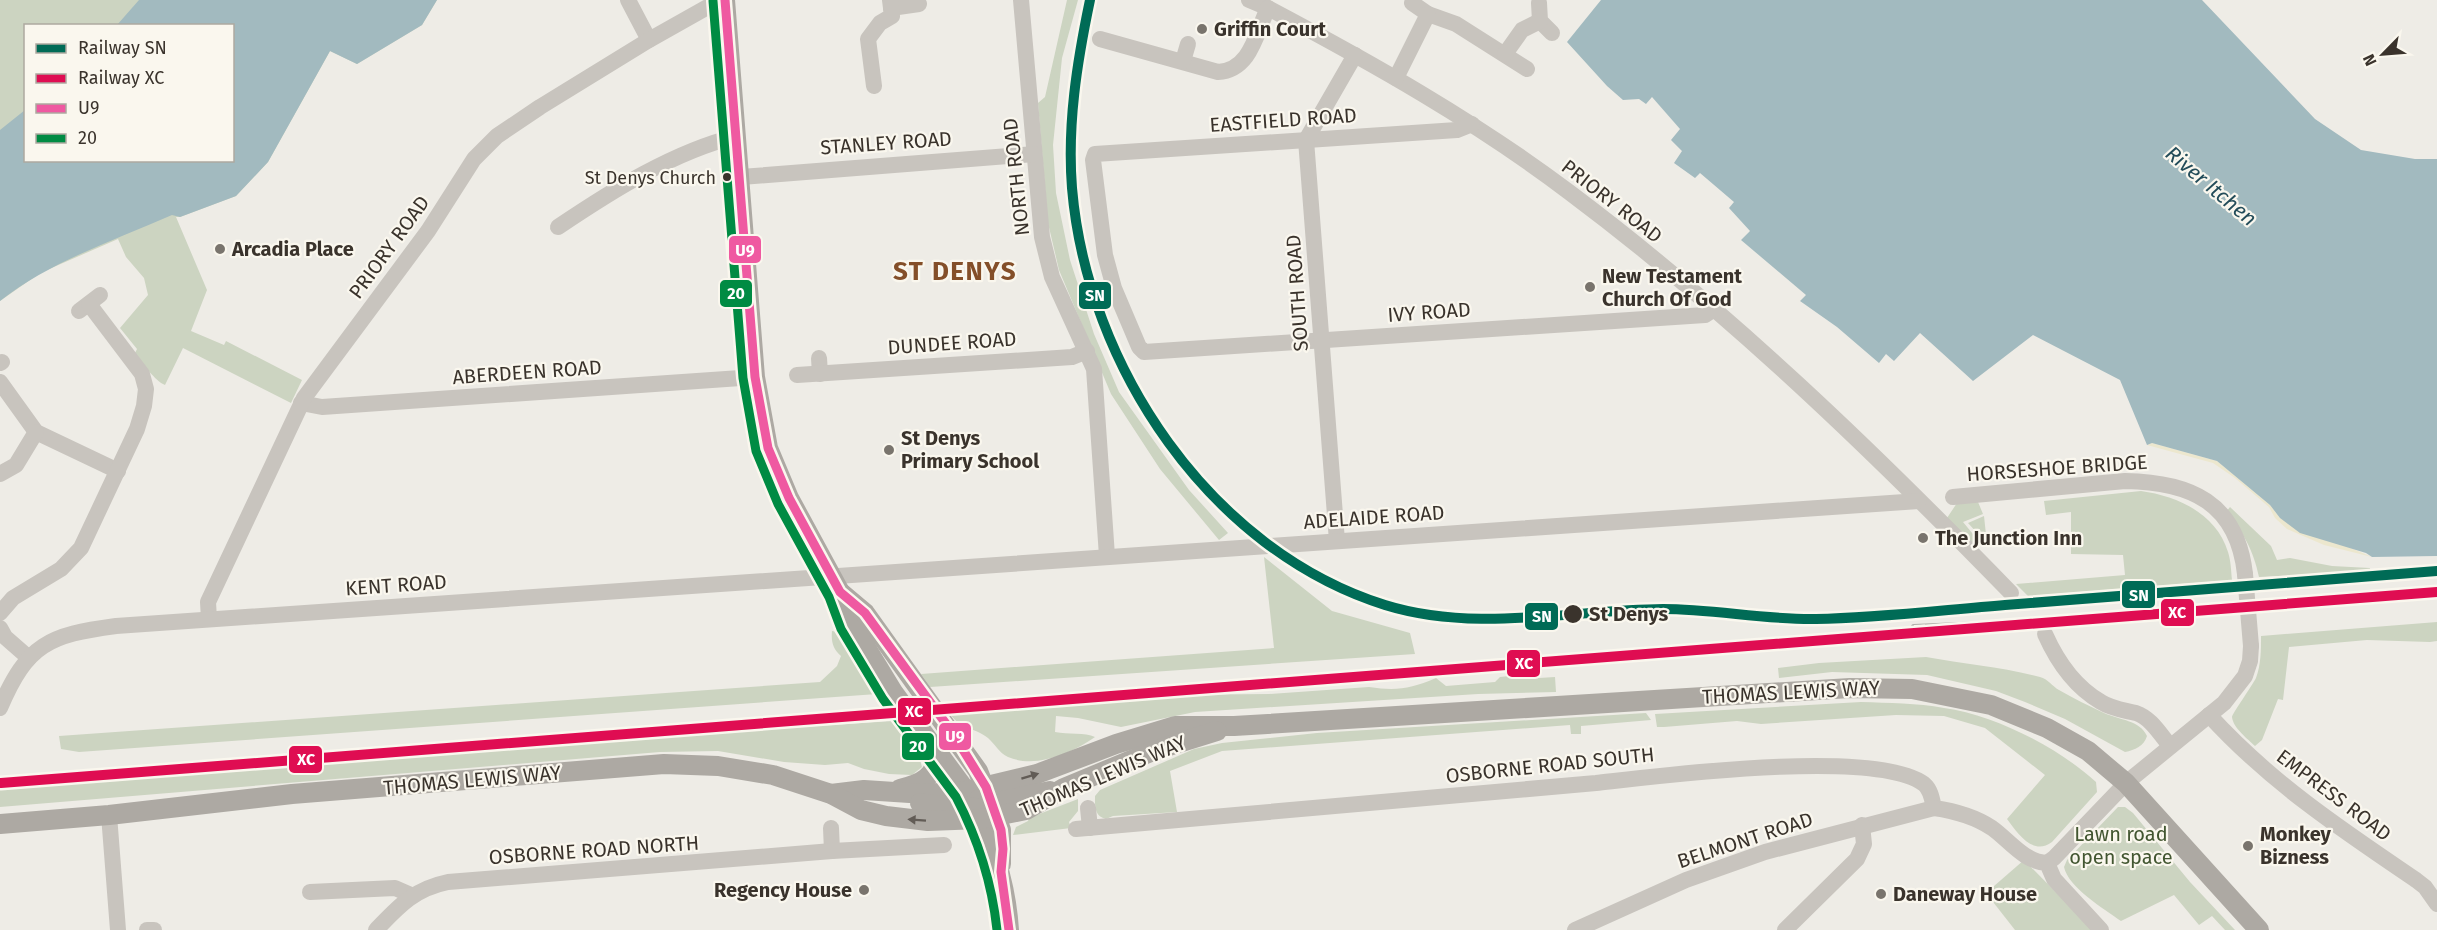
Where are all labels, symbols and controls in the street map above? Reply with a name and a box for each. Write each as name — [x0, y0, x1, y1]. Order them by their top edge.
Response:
place label: Griffin Court — [1214, 17, 1326, 41]
marker: Griffin Court — [1195, 22, 1209, 36]
legend — [24, 24, 234, 162]
north arrow — [2353, 24, 2413, 84]
text: Railway SN — [78, 37, 167, 59]
text: N — [2359, 51, 2381, 69]
text: Railway XC — [78, 67, 164, 89]
text: U9 — [78, 97, 99, 119]
street label: EASTFIELD ROAD — [1209, 103, 1357, 137]
street label: NORTH ROAD — [998, 117, 1034, 237]
street label: STANLEY ROAD — [819, 126, 953, 160]
text: 20 — [78, 127, 97, 149]
water label: River Itchen — [2160, 140, 2262, 232]
street label: PRIORY ROAD — [1557, 154, 1667, 248]
place label: St Denys Church — [585, 167, 716, 189]
marker: St Denys Church — [721, 171, 733, 183]
street label: PRIORY ROAD — [344, 191, 434, 303]
street label: SOUTH ROAD — [1281, 234, 1313, 352]
line badge: U9 — [728, 235, 762, 264]
place label: Arcadia Place — [231, 237, 354, 261]
text: U9 — [735, 241, 755, 260]
marker: Arcadia Place — [213, 242, 227, 256]
district label: ST DENYS — [893, 256, 1017, 287]
place label: New Testament Church Of God — [1602, 264, 1742, 311]
line badge: 20 — [719, 279, 753, 308]
marker: New Testament Church Of God — [1583, 280, 1597, 294]
line badge: SN — [1078, 281, 1112, 310]
text: 20 — [727, 284, 745, 303]
text: SN — [1085, 286, 1105, 305]
street label: IVY ROAD — [1387, 297, 1471, 327]
street label: DUNDEE ROAD — [887, 327, 1017, 359]
street label: ABERDEEN ROAD — [452, 355, 602, 389]
place label: St Denys Primary School — [901, 426, 1039, 473]
marker: St Denys Primary School — [882, 443, 896, 457]
street label: HORSESHOE BRIDGE — [1966, 450, 2148, 486]
street label: ADELAIDE ROAD — [1303, 500, 1445, 534]
place label: The Junction Inn — [1935, 526, 2082, 550]
marker: The Junction Inn — [1916, 531, 1930, 545]
street label: KENT ROAD — [344, 569, 448, 601]
line badge: SN — [2121, 580, 2156, 609]
text: SN — [2129, 586, 2149, 605]
line badge: XC — [2160, 598, 2195, 627]
line badge: SN — [1524, 602, 1559, 631]
place label: St Denys — [1589, 602, 1669, 626]
marker: St Denys — [1562, 603, 1584, 625]
text: XC — [2167, 603, 2187, 622]
text: SN — [1532, 607, 1552, 626]
line badge: XC — [1506, 649, 1541, 678]
text: XC — [1514, 654, 1534, 673]
street label: THOMAS LEWIS WAY — [1701, 675, 1881, 709]
line badge: XC — [897, 697, 932, 726]
text: XC — [904, 702, 924, 721]
line badge: U9 — [938, 722, 972, 751]
text: U9 — [945, 727, 965, 746]
street label: THOMAS LEWIS WAY — [1016, 730, 1190, 822]
line badge: 20 — [901, 732, 935, 761]
text: 20 — [909, 737, 927, 756]
street label: OSBORNE ROAD SOUTH — [1445, 742, 1655, 788]
street label: EMPRESS ROAD — [2272, 744, 2396, 846]
line badge: XC — [288, 745, 323, 774]
text: XC — [296, 750, 316, 769]
street label: THOMAS LEWIS WAY — [382, 760, 562, 800]
one-way arrow — [1021, 771, 1039, 780]
street label: BELMONT ROAD — [1674, 807, 1816, 873]
one-way arrow — [908, 815, 927, 825]
park label: Lawn road open space — [2069, 822, 2173, 869]
place label: Monkey Bizness — [2260, 822, 2332, 869]
street label: OSBORNE ROAD NORTH — [488, 831, 700, 869]
marker: Monkey Bizness — [2241, 839, 2255, 853]
place label: Regency House — [714, 878, 852, 902]
place label: Daneway House — [1893, 882, 2037, 906]
marker: Regency House — [857, 883, 871, 897]
marker: Daneway House — [1874, 887, 1888, 901]

